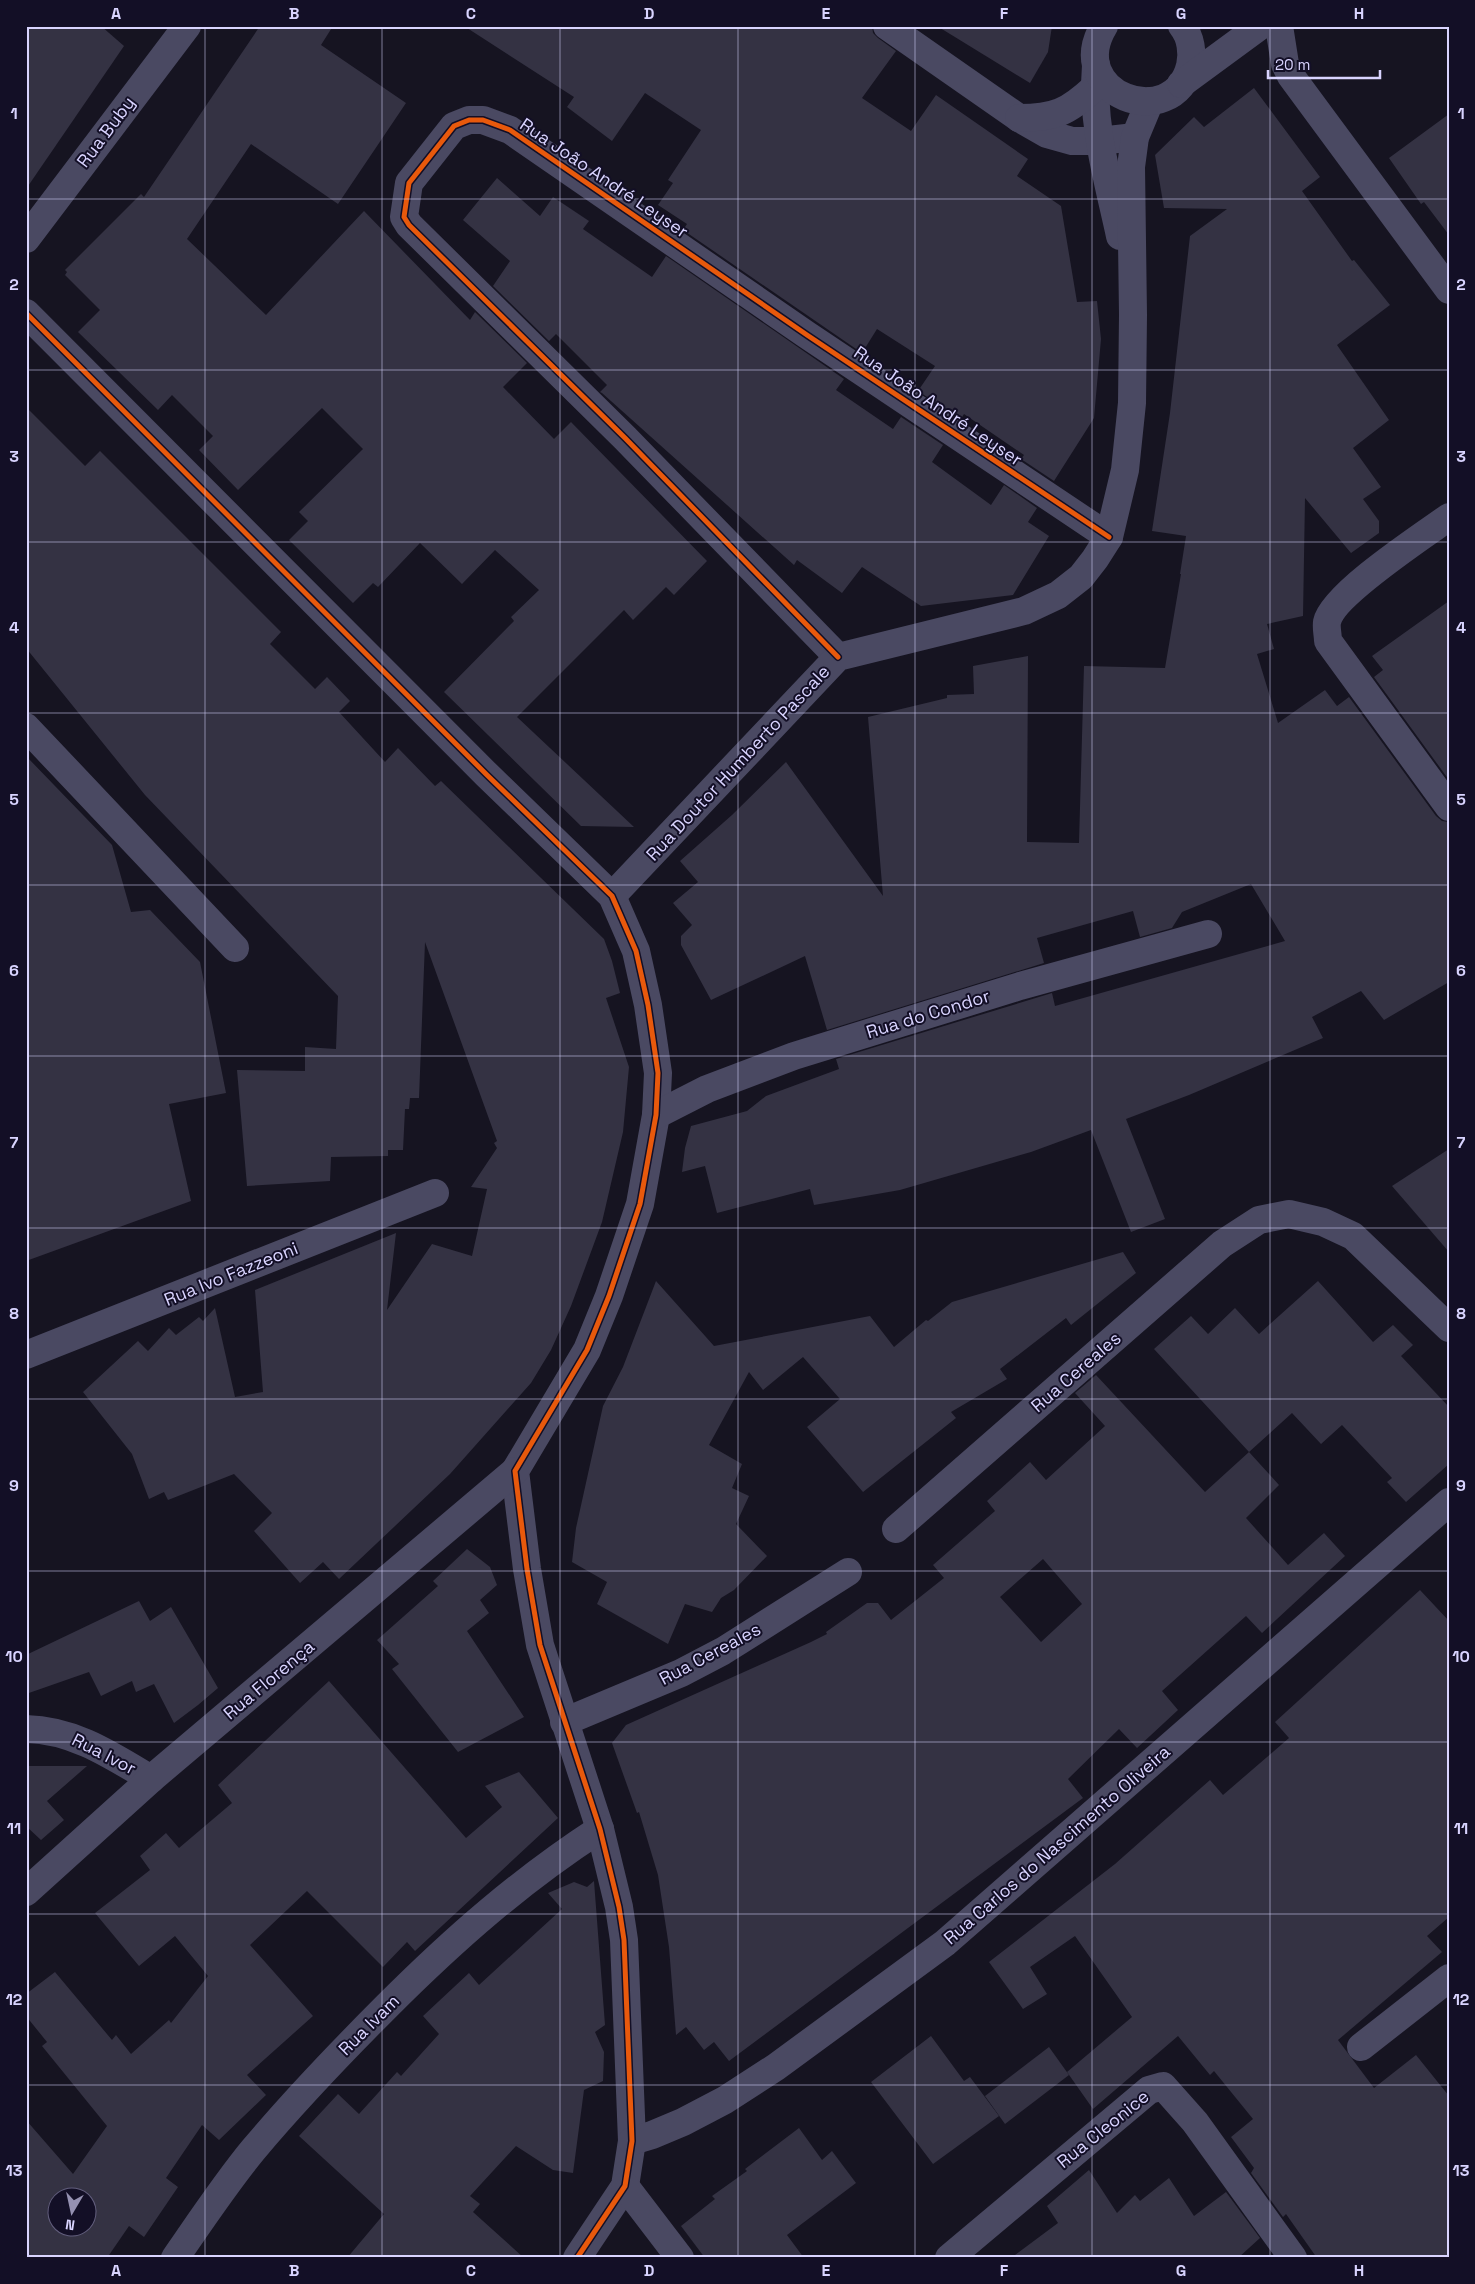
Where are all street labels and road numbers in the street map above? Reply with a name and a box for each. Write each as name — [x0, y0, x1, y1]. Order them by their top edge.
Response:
street label: Rua Buby — [71, 92, 140, 172]
street label: Rua João André Leyser — [516, 113, 693, 243]
street label: Rua João André Leyser — [850, 341, 1027, 471]
street label: Rua Doutor Humberto Pascale — [641, 660, 835, 865]
street label: Rua do Condor — [863, 984, 993, 1043]
street label: Rua Ivo Fazzeoni — [160, 1236, 301, 1311]
street label: Rua Cereales — [1026, 1326, 1125, 1417]
street label: Rua Cereales — [655, 1617, 764, 1690]
street label: Rua Florença — [218, 1635, 319, 1724]
street label: Rua Ivor — [68, 1728, 140, 1780]
street label: Rua Carlos do Nascimento Oliveira — [939, 1740, 1175, 1949]
street label: Rua Ivam — [333, 1989, 404, 2060]
street label: Rua Cleonice — [1052, 2084, 1153, 2173]

